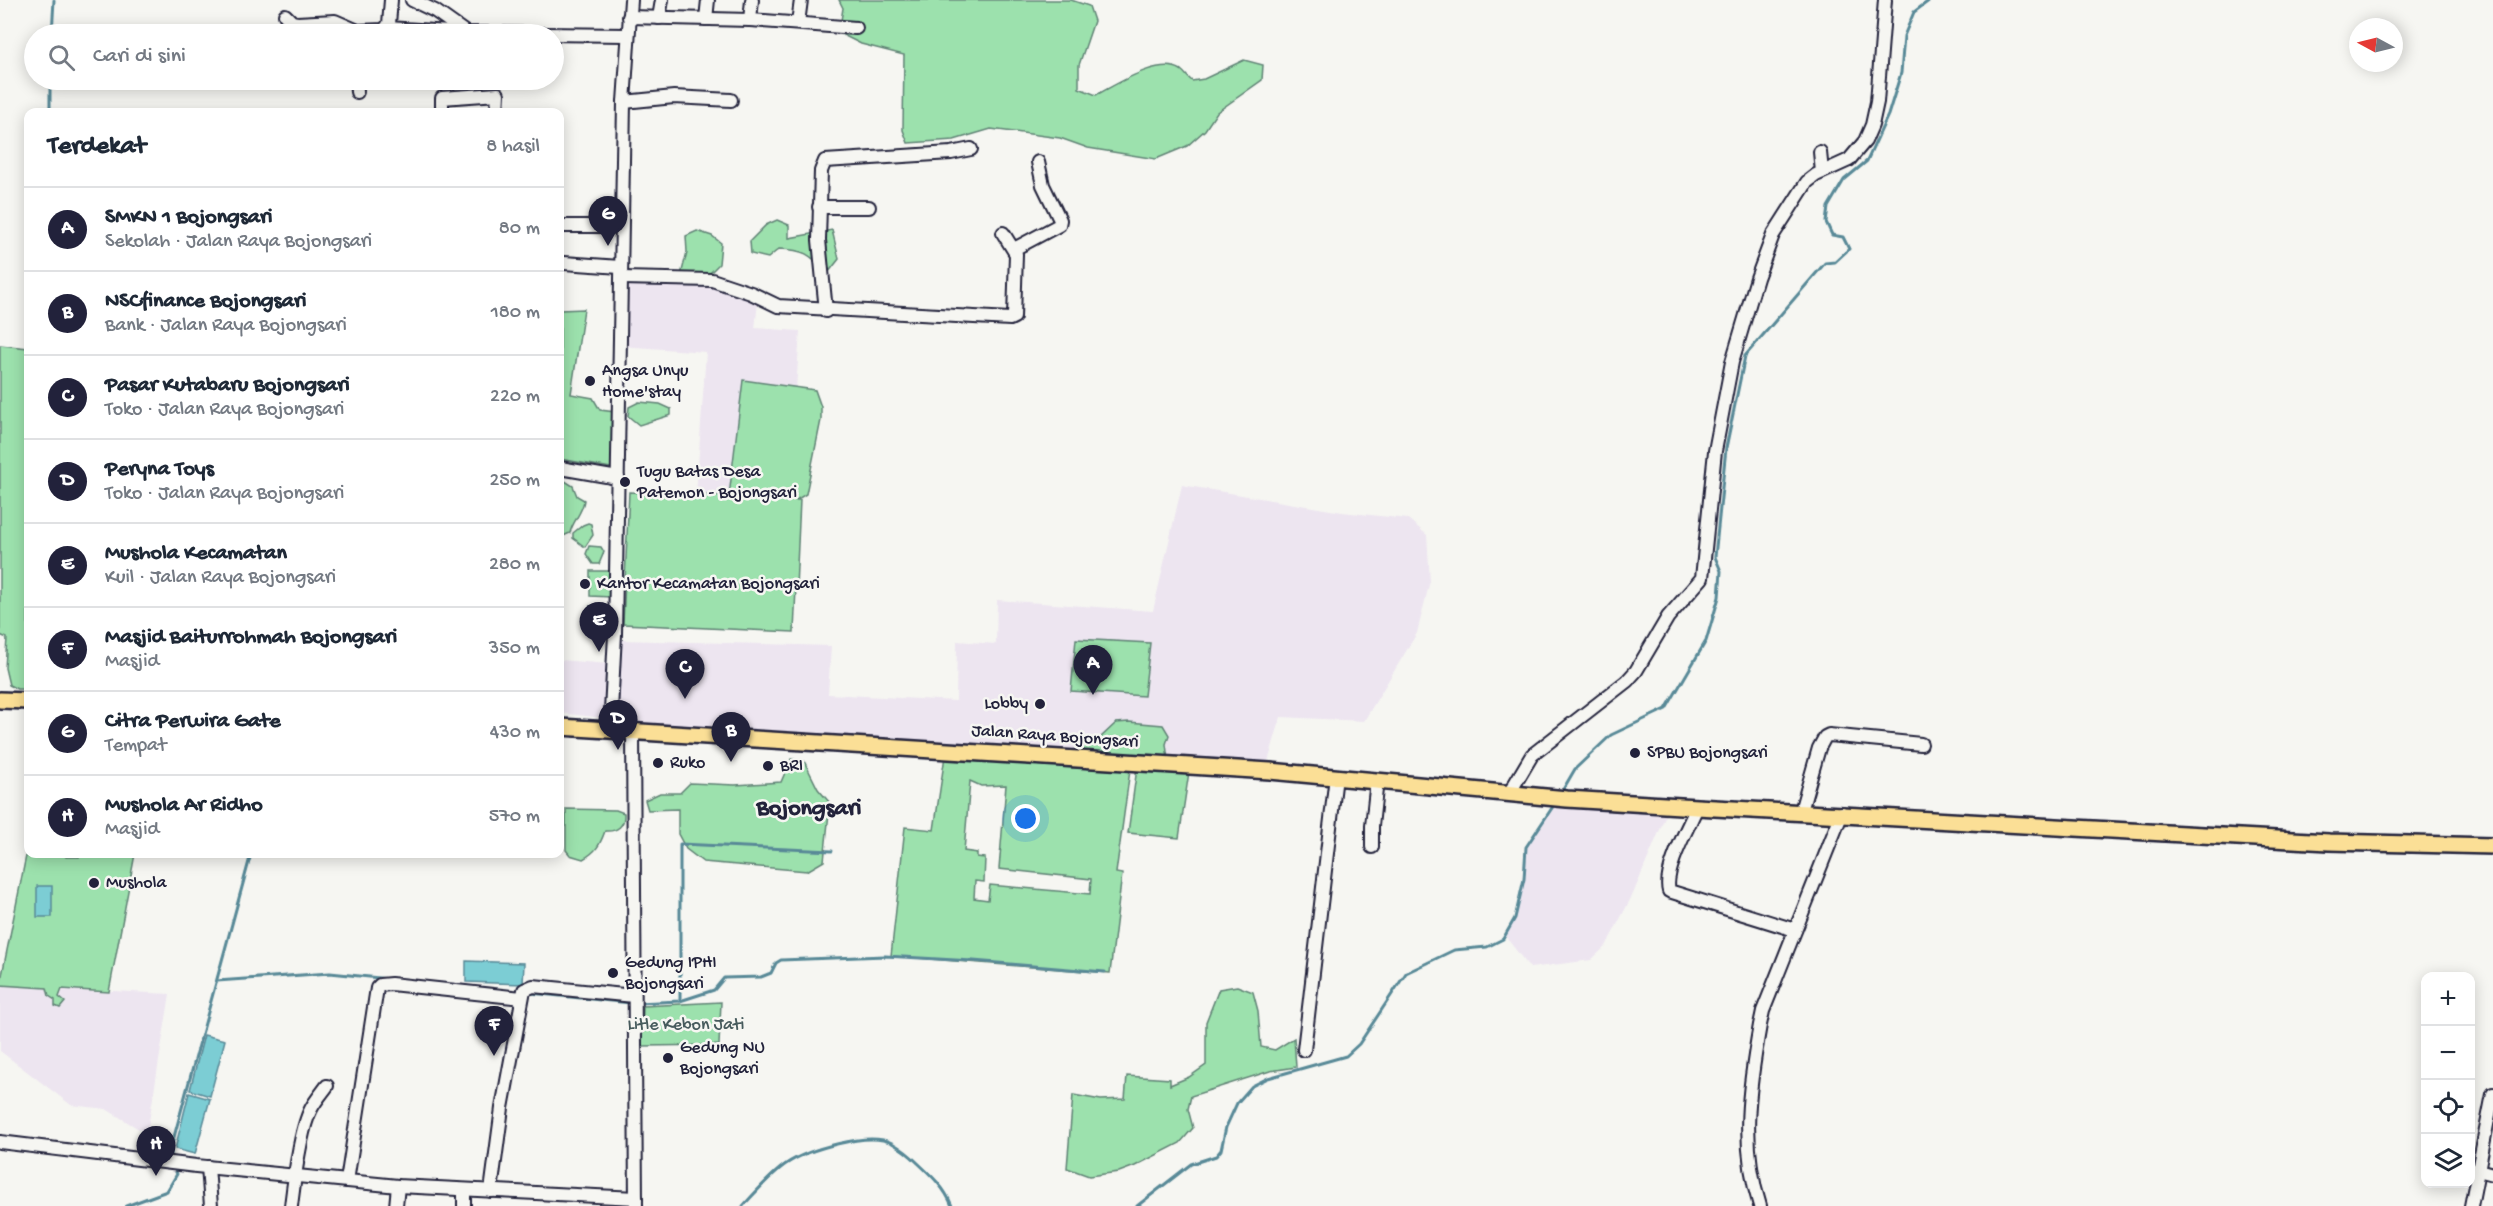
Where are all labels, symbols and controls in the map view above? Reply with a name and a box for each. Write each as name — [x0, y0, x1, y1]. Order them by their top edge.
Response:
north arrow — [2349, 18, 2403, 72]
search box — [24, 24, 564, 90]
icon: search — [45, 41, 78, 74]
text: Cari di sini — [93, 44, 186, 70]
text: Terdekat — [48, 132, 146, 163]
text: 8 hasil — [486, 136, 540, 159]
pin: G — [588, 196, 628, 246]
text: SMKN 1 Bojongsari — [105, 205, 273, 231]
text: A — [62, 218, 73, 241]
text: 80 m — [499, 218, 540, 241]
text: Sekolah · Jalan Raya Bojongsari — [105, 231, 372, 254]
text: NSCfinance Bojongsari — [105, 289, 306, 315]
text: B — [62, 302, 73, 325]
text: 180 m — [491, 302, 540, 325]
text: Bank · Jalan Raya Bojongsari — [105, 315, 347, 338]
place label: Angsa Unyu Home'stay — [602, 361, 689, 403]
text: Pasar Kutabaru Bojongsari — [105, 373, 350, 399]
marker: Angsa Unyu Home'stay — [583, 374, 597, 388]
text: C — [62, 386, 73, 409]
text: 220 m — [490, 386, 540, 409]
text: Toko · Jalan Raya Bojongsari — [105, 399, 344, 422]
text: Peryna Toys — [105, 457, 214, 483]
place label: Tugu Batas Desa Patemon - Bojongsari — [636, 462, 797, 504]
text: D — [61, 470, 74, 493]
text: 250 m — [489, 470, 540, 493]
marker: Tugu Batas Desa Patemon - Bojongsari — [618, 475, 632, 489]
text: Toko · Jalan Raya Bojongsari — [105, 483, 344, 506]
text: Mushola Kecamatan — [105, 541, 287, 567]
text: E — [61, 554, 74, 577]
text: 280 m — [489, 554, 540, 577]
text: Kuil · Jalan Raya Bojongsari — [105, 567, 336, 590]
place label: Kantor Kecamatan Bojongsari — [597, 574, 820, 595]
marker: Kantor Kecamatan Bojongsari — [578, 577, 592, 591]
pin: E — [580, 602, 618, 652]
text: Masjid Baiturrohmah Bojongsari — [105, 625, 397, 651]
text: F — [62, 638, 73, 661]
text: 350 m — [489, 638, 540, 661]
pin: A — [1074, 646, 1112, 695]
pin: C — [666, 650, 704, 699]
text: Masjid — [105, 651, 159, 674]
place label: Lobby — [984, 694, 1028, 715]
marker: Lobby — [1033, 697, 1047, 711]
pin: D — [598, 700, 638, 750]
text: Citra Perwira Gate — [105, 709, 281, 735]
pin: B — [712, 712, 750, 762]
street label: Jalan Raya Bojongsari — [971, 721, 1139, 753]
text: G — [61, 722, 74, 745]
text: 430 m — [490, 722, 540, 745]
text: Tempat — [105, 735, 166, 758]
place label: SPBU Bojongsari — [1647, 743, 1768, 764]
marker: SPBU Bojongsari — [1628, 746, 1642, 760]
place label: Ruko — [670, 753, 705, 774]
marker: Ruko — [651, 756, 665, 770]
place label: BRI — [779, 756, 803, 777]
marker: BRI — [761, 759, 775, 773]
text: Mushola Ar Ridho — [105, 793, 263, 819]
district label: Bojongsari — [755, 795, 862, 824]
your location — [1011, 804, 1040, 833]
text: H — [62, 806, 73, 829]
text: 570 m — [489, 806, 540, 829]
text: Masjid — [105, 819, 159, 842]
place label: Mushola — [106, 873, 168, 894]
marker: Mushola — [87, 876, 101, 890]
place label: Gedung IPHI Bojongsari — [624, 953, 717, 995]
marker: Gedung IPHI Bojongsari — [606, 966, 620, 980]
map controls — [2421, 972, 2475, 1188]
button: + — [2421, 972, 2475, 1026]
pin: F — [474, 1006, 514, 1056]
park label: Litle Kebon Jati — [628, 1015, 745, 1036]
button: − — [2421, 1026, 2475, 1080]
place label: Gedung NU Bojongsari — [679, 1038, 765, 1080]
marker: Gedung NU Bojongsari — [661, 1051, 675, 1065]
button: locate — [2421, 1080, 2475, 1134]
pin: H — [136, 1126, 176, 1176]
button: layers — [2421, 1134, 2475, 1188]

